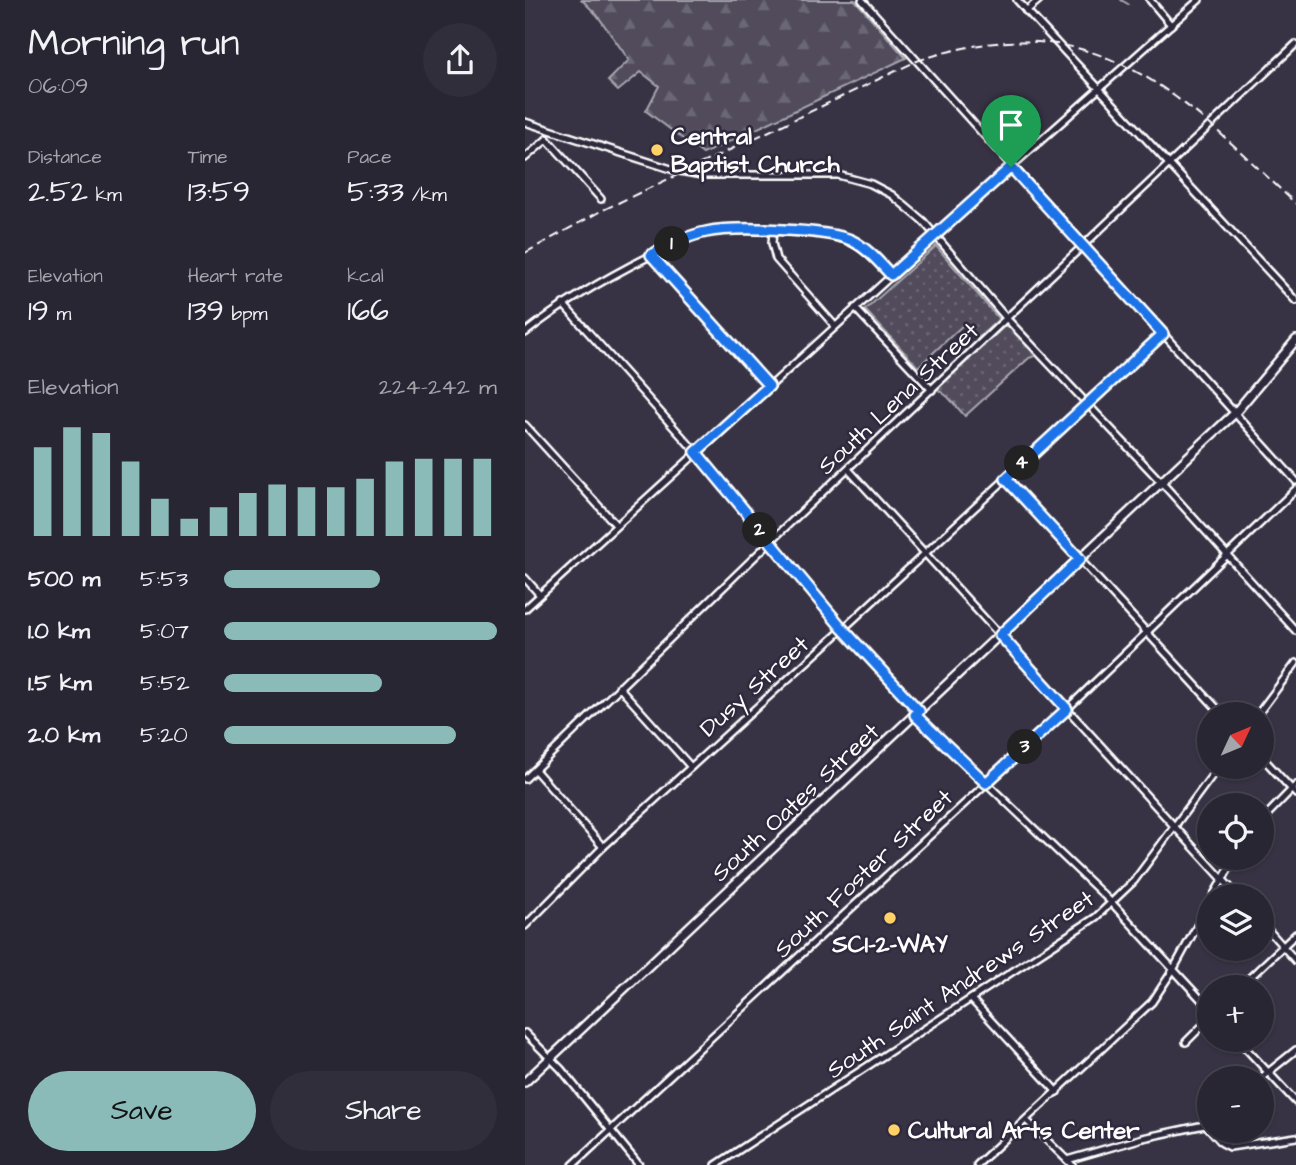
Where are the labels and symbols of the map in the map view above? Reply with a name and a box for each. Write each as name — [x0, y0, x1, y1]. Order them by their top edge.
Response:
pin — [981, 95, 1041, 167]
place label: Central Baptist Church — [671, 120, 841, 182]
marker: Central Baptist Church — [649, 142, 665, 158]
pin: 1 — [655, 226, 689, 262]
street label: South Lena Street — [810, 315, 987, 483]
pin: 4 — [1005, 446, 1039, 480]
pin: 2 — [743, 512, 777, 548]
street label: Dusy Street — [693, 628, 818, 746]
north arrow — [1197, 702, 1274, 779]
street label: South Oates Street — [704, 715, 888, 890]
pin: 3 — [1007, 730, 1043, 764]
street label: South Foster Street — [767, 781, 961, 966]
street label: South Saint Andrews Street — [820, 882, 1101, 1087]
marker: SCI-2-WAY — [882, 910, 898, 926]
place label: SCI-2-WAY — [831, 928, 948, 962]
place label: Cultural Arts Center — [908, 1114, 1140, 1148]
marker: Cultural Arts Center — [886, 1122, 902, 1138]

